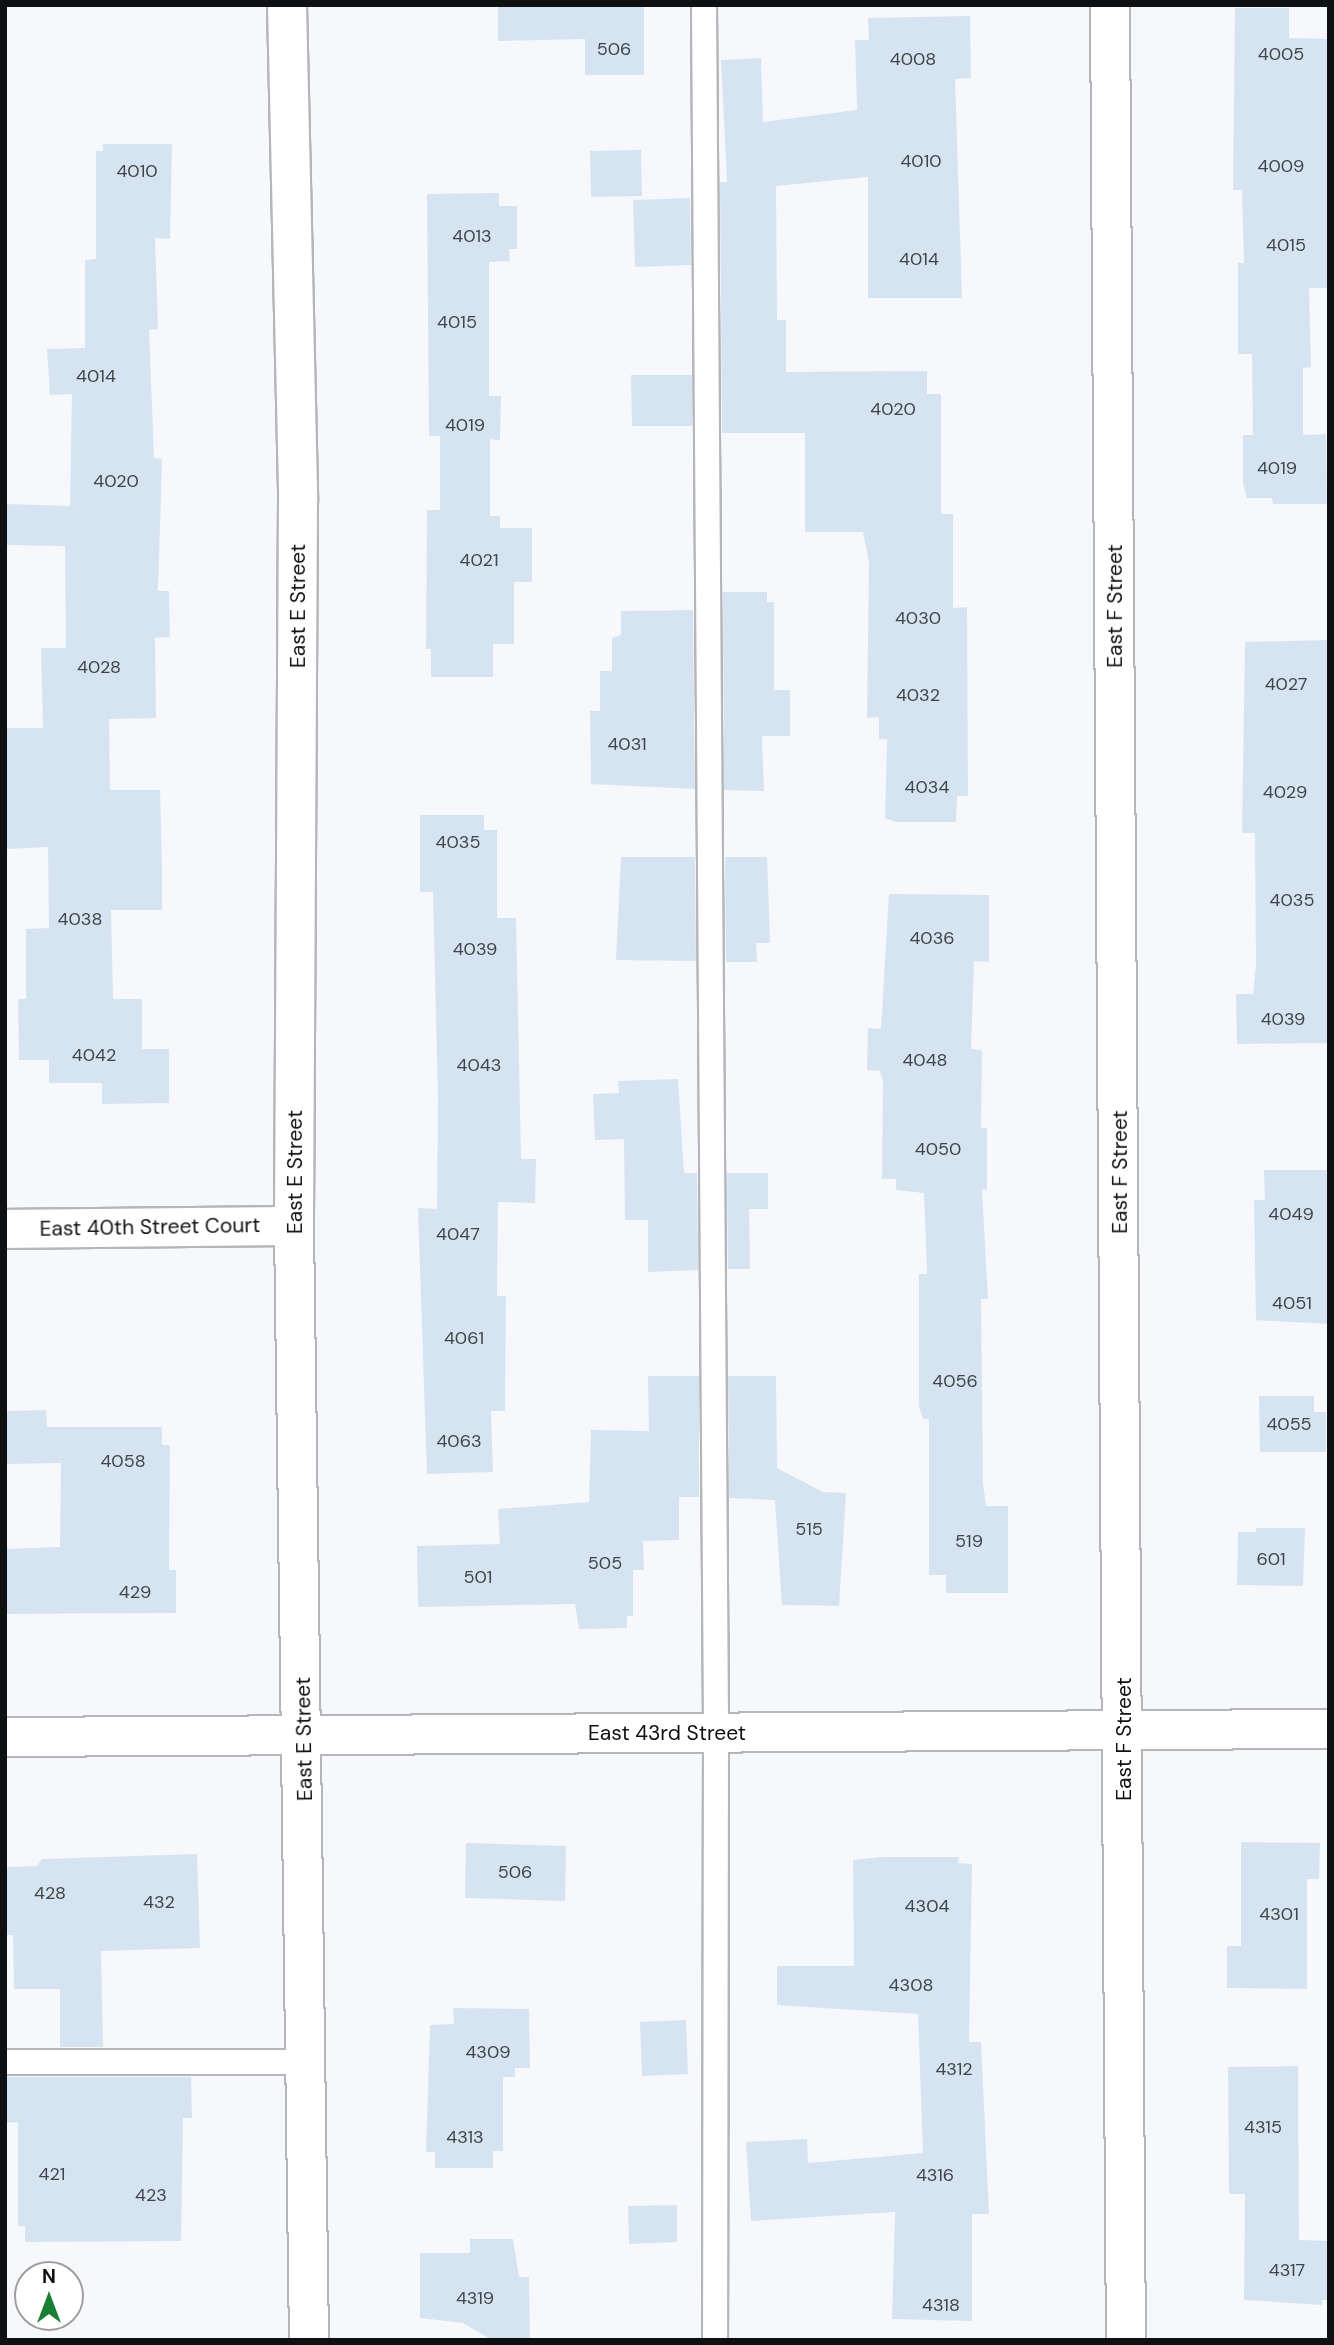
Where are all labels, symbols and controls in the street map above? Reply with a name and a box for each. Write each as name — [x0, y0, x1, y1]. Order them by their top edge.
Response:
house number: 506 — [597, 38, 631, 60]
house number: 4005 — [1258, 43, 1304, 65]
house number: 4008 — [890, 48, 936, 70]
house number: 4010 — [900, 150, 942, 172]
house number: 4009 — [1258, 155, 1304, 177]
house number: 4010 — [116, 160, 158, 182]
house number: 4013 — [452, 225, 492, 247]
house number: 4015 — [1266, 234, 1306, 256]
house number: 4014 — [899, 248, 939, 270]
house number: 4015 — [437, 311, 477, 333]
house number: 4014 — [76, 365, 116, 387]
house number: 4020 — [870, 398, 916, 420]
house number: 4019 — [445, 414, 485, 436]
house number: 4019 — [1257, 457, 1297, 479]
house number: 4020 — [93, 470, 139, 492]
street label: East E Street — [285, 544, 311, 668]
street label: East F Street — [1102, 544, 1128, 668]
house number: 4021 — [459, 549, 499, 571]
house number: 4030 — [895, 607, 941, 629]
house number: 4028 — [77, 656, 121, 678]
house number: 4027 — [1265, 673, 1307, 695]
house number: 4032 — [896, 684, 940, 706]
house number: 4031 — [607, 733, 647, 755]
house number: 4034 — [905, 776, 949, 798]
house number: 4029 — [1263, 781, 1307, 803]
house number: 4035 — [436, 831, 480, 853]
house number: 4035 — [1270, 889, 1314, 911]
house number: 4038 — [58, 908, 102, 930]
house number: 4036 — [909, 927, 955, 949]
house number: 4039 — [453, 938, 497, 960]
house number: 4039 — [1261, 1008, 1305, 1030]
house number: 4042 — [72, 1044, 116, 1066]
house number: 4048 — [902, 1049, 948, 1071]
house number: 4043 — [457, 1054, 501, 1076]
street label: East E Street — [282, 1110, 308, 1234]
street label: East F Street — [1107, 1110, 1133, 1234]
house number: 4050 — [915, 1138, 961, 1160]
house number: 4049 — [1268, 1203, 1314, 1225]
street label: East 40th Street Court — [39, 1212, 261, 1242]
house number: 4047 — [436, 1223, 480, 1245]
house number: 4051 — [1272, 1292, 1312, 1314]
house number: 4061 — [444, 1327, 484, 1349]
house number: 4056 — [932, 1370, 978, 1392]
house number: 4055 — [1266, 1413, 1312, 1435]
house number: 4063 — [436, 1430, 482, 1452]
house number: 4058 — [100, 1450, 146, 1472]
house number: 515 — [795, 1518, 823, 1540]
house number: 519 — [955, 1530, 983, 1552]
house number: 601 — [1256, 1548, 1286, 1570]
house number: 505 — [588, 1552, 622, 1574]
house number: 501 — [464, 1566, 492, 1588]
house number: 429 — [119, 1581, 151, 1603]
street label: East E Street — [290, 1677, 318, 1801]
street label: East F Street — [1111, 1677, 1137, 1801]
street label: East 43rd Street — [588, 1720, 746, 1746]
house number: 506 — [498, 1861, 532, 1883]
house number: 428 — [34, 1882, 66, 1904]
house number: 432 — [143, 1891, 175, 1913]
house number: 4304 — [905, 1895, 949, 1917]
house number: 4301 — [1259, 1903, 1299, 1925]
house number: 4308 — [889, 1974, 933, 1996]
house number: 4309 — [465, 2041, 511, 2063]
house number: 4312 — [935, 2058, 973, 2080]
house number: 4315 — [1244, 2116, 1282, 2138]
house number: 4313 — [446, 2126, 484, 2148]
house number: 421 — [39, 2163, 65, 2185]
house number: 4316 — [916, 2164, 954, 2186]
house number: 423 — [135, 2184, 167, 2206]
house number: 4317 — [1269, 2259, 1305, 2281]
north arrow — [14, 2261, 84, 2331]
text: N — [42, 2264, 56, 2289]
house number: 4319 — [456, 2287, 494, 2309]
house number: 4318 — [922, 2294, 960, 2316]

